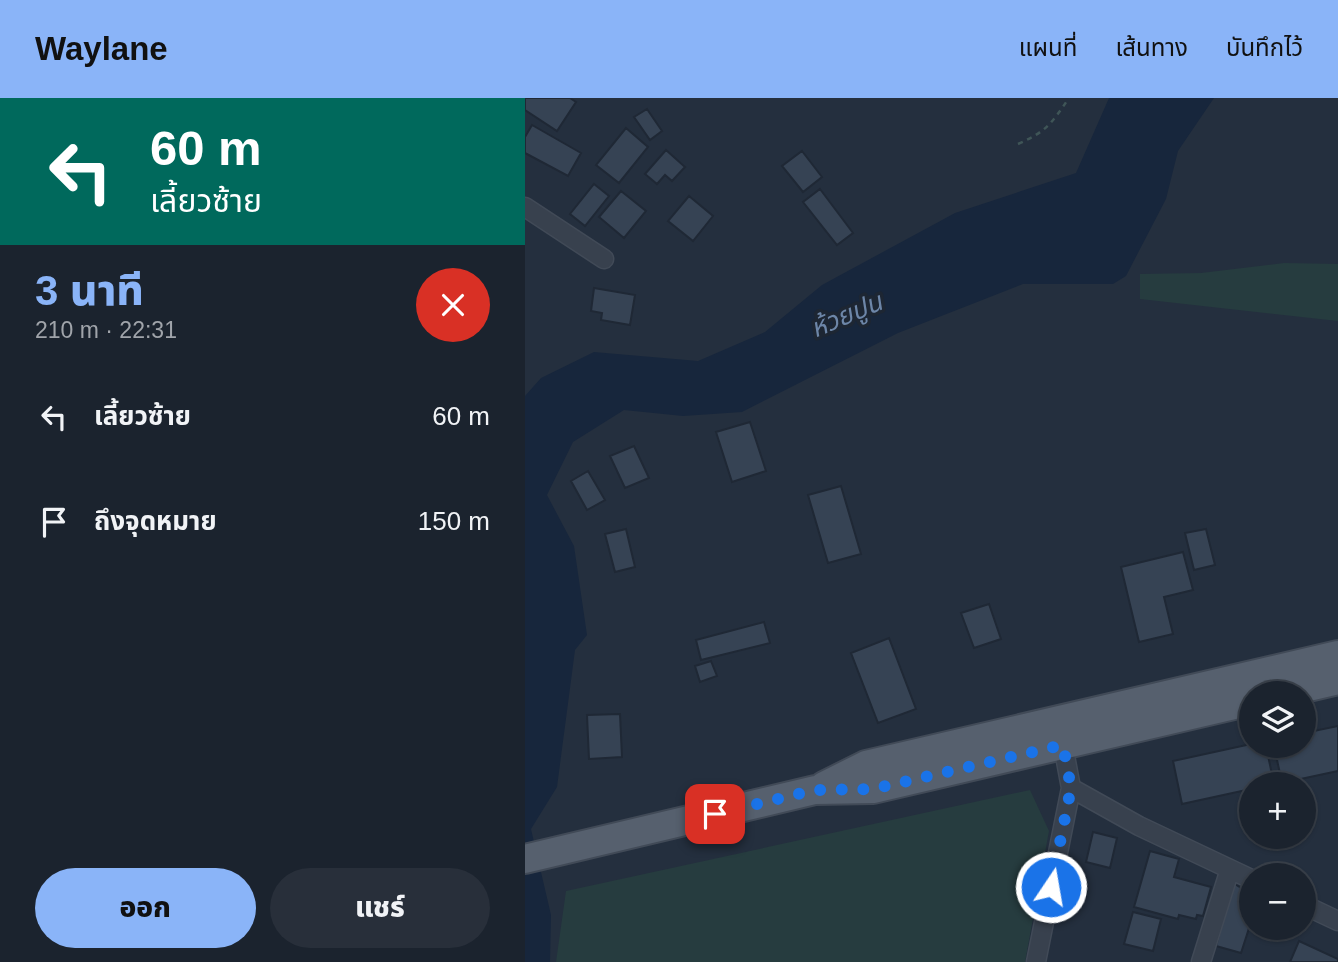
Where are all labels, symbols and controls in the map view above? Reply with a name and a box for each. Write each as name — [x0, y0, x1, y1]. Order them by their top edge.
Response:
text: Waylane — [35, 30, 168, 67]
text: แผนที่ — [1019, 34, 1077, 61]
text: เส้นทาง — [1115, 34, 1188, 61]
text: บันทึกไว้ — [1226, 34, 1303, 61]
text: 60 m — [150, 121, 262, 175]
icon: left — [35, 126, 126, 217]
text: เลี้ยวซ้าย — [150, 183, 262, 219]
text: 3 นาที — [35, 267, 144, 314]
button: close — [416, 268, 490, 342]
water label: ห้วยปูน — [806, 286, 889, 344]
text: 210 m · 22:31 — [35, 317, 177, 343]
icon: left — [35, 398, 73, 436]
text: เลี้ยวซ้าย — [94, 401, 191, 431]
text: 60 m — [432, 401, 490, 431]
icon: arrive — [35, 503, 73, 541]
text: ถึงจุดหมาย — [94, 506, 217, 536]
text: 150 m — [418, 506, 490, 536]
map controls — [1239, 681, 1316, 940]
button: layers — [1239, 681, 1316, 758]
button: + — [1239, 772, 1316, 849]
pin — [685, 784, 745, 844]
icon: arrive — [696, 795, 734, 833]
position arrow — [1014, 850, 1088, 924]
button: − — [1239, 863, 1316, 940]
button: ออก — [35, 868, 256, 948]
button: แชร์ — [270, 868, 490, 948]

